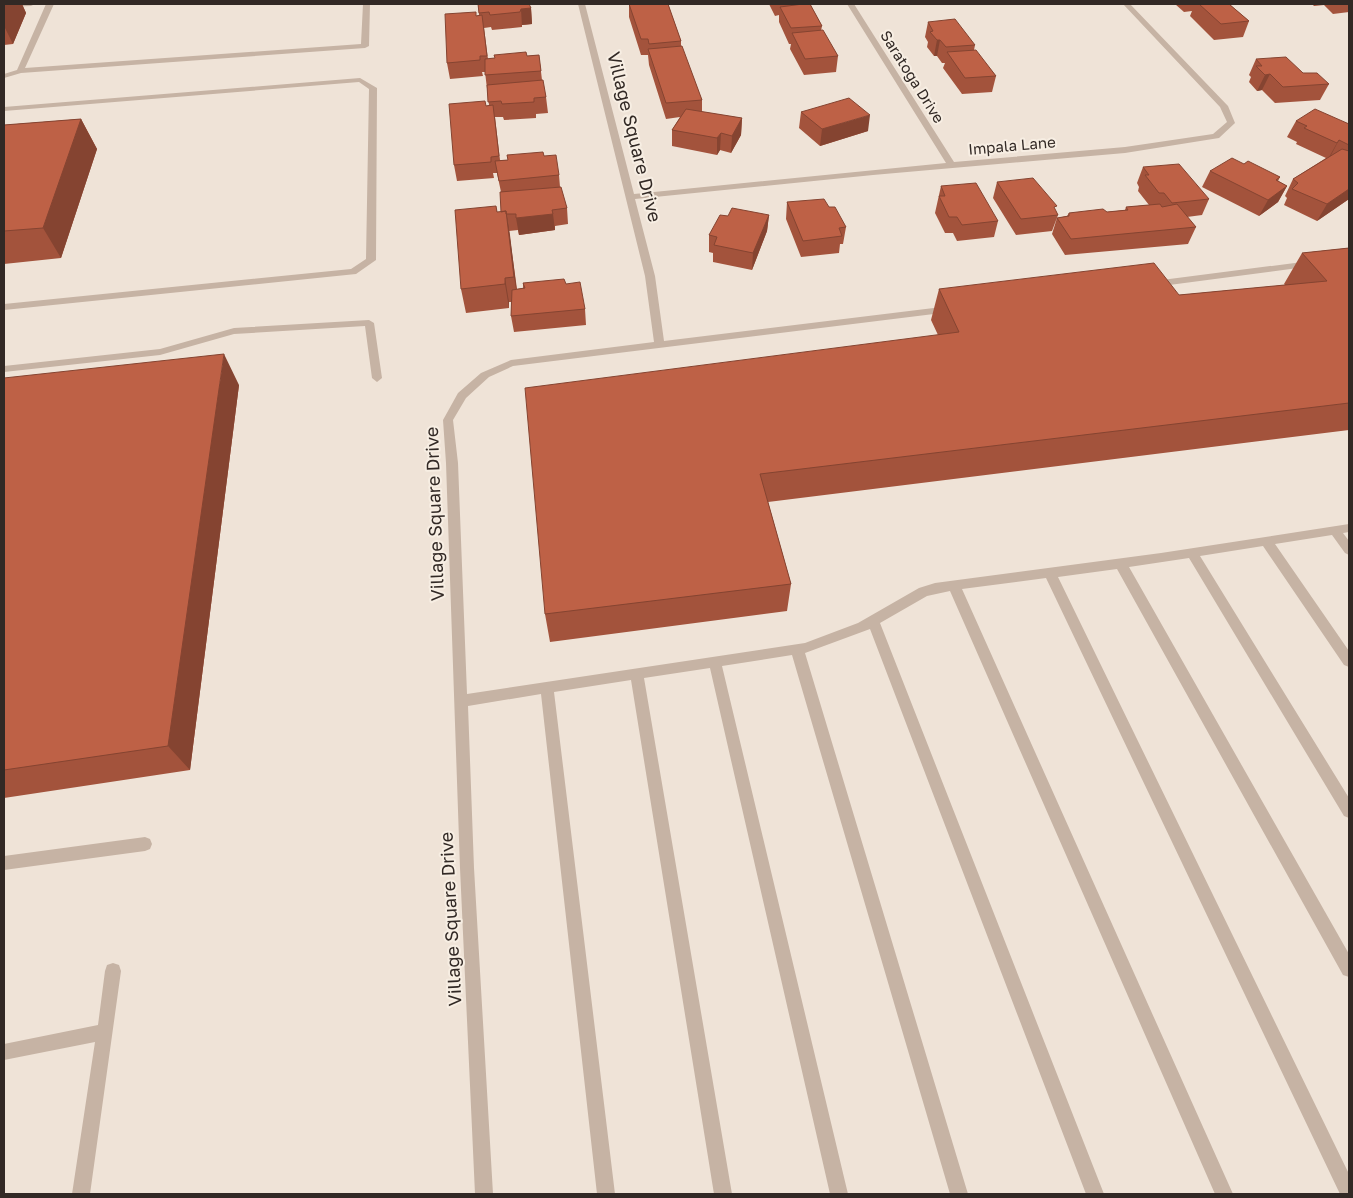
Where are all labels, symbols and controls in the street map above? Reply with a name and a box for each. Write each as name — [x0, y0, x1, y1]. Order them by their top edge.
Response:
street label: Saratoga Drive — [877, 27, 949, 126]
street label: Village Square Drive — [603, 49, 667, 224]
street label: Impala Lane — [967, 132, 1057, 158]
street label: Village Square Drive — [420, 426, 448, 602]
street label: Village Square Drive — [434, 831, 466, 1007]

